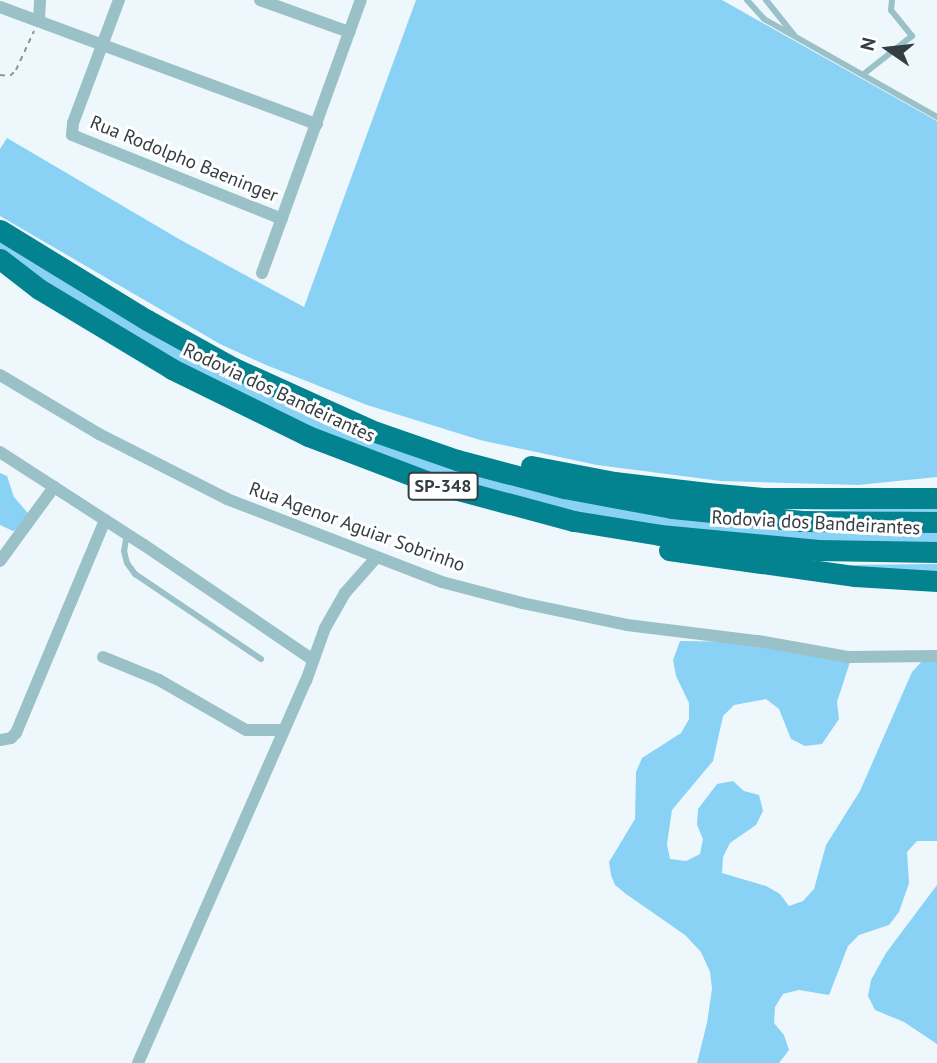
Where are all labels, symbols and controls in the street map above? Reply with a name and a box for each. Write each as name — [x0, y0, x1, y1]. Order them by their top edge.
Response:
north arrow — [853, 14, 923, 84]
text: N — [854, 35, 881, 53]
street label: Rua Rodolpho Baeninger — [87, 111, 281, 207]
street label: Rodovia dos Bandeirantes — [179, 339, 379, 447]
road number: SP-348 — [406, 472, 480, 500]
street label: Rua Agenor Aguiar Sobrinho — [245, 477, 469, 577]
street label: Rodovia dos Bandeirantes — [711, 506, 921, 540]

